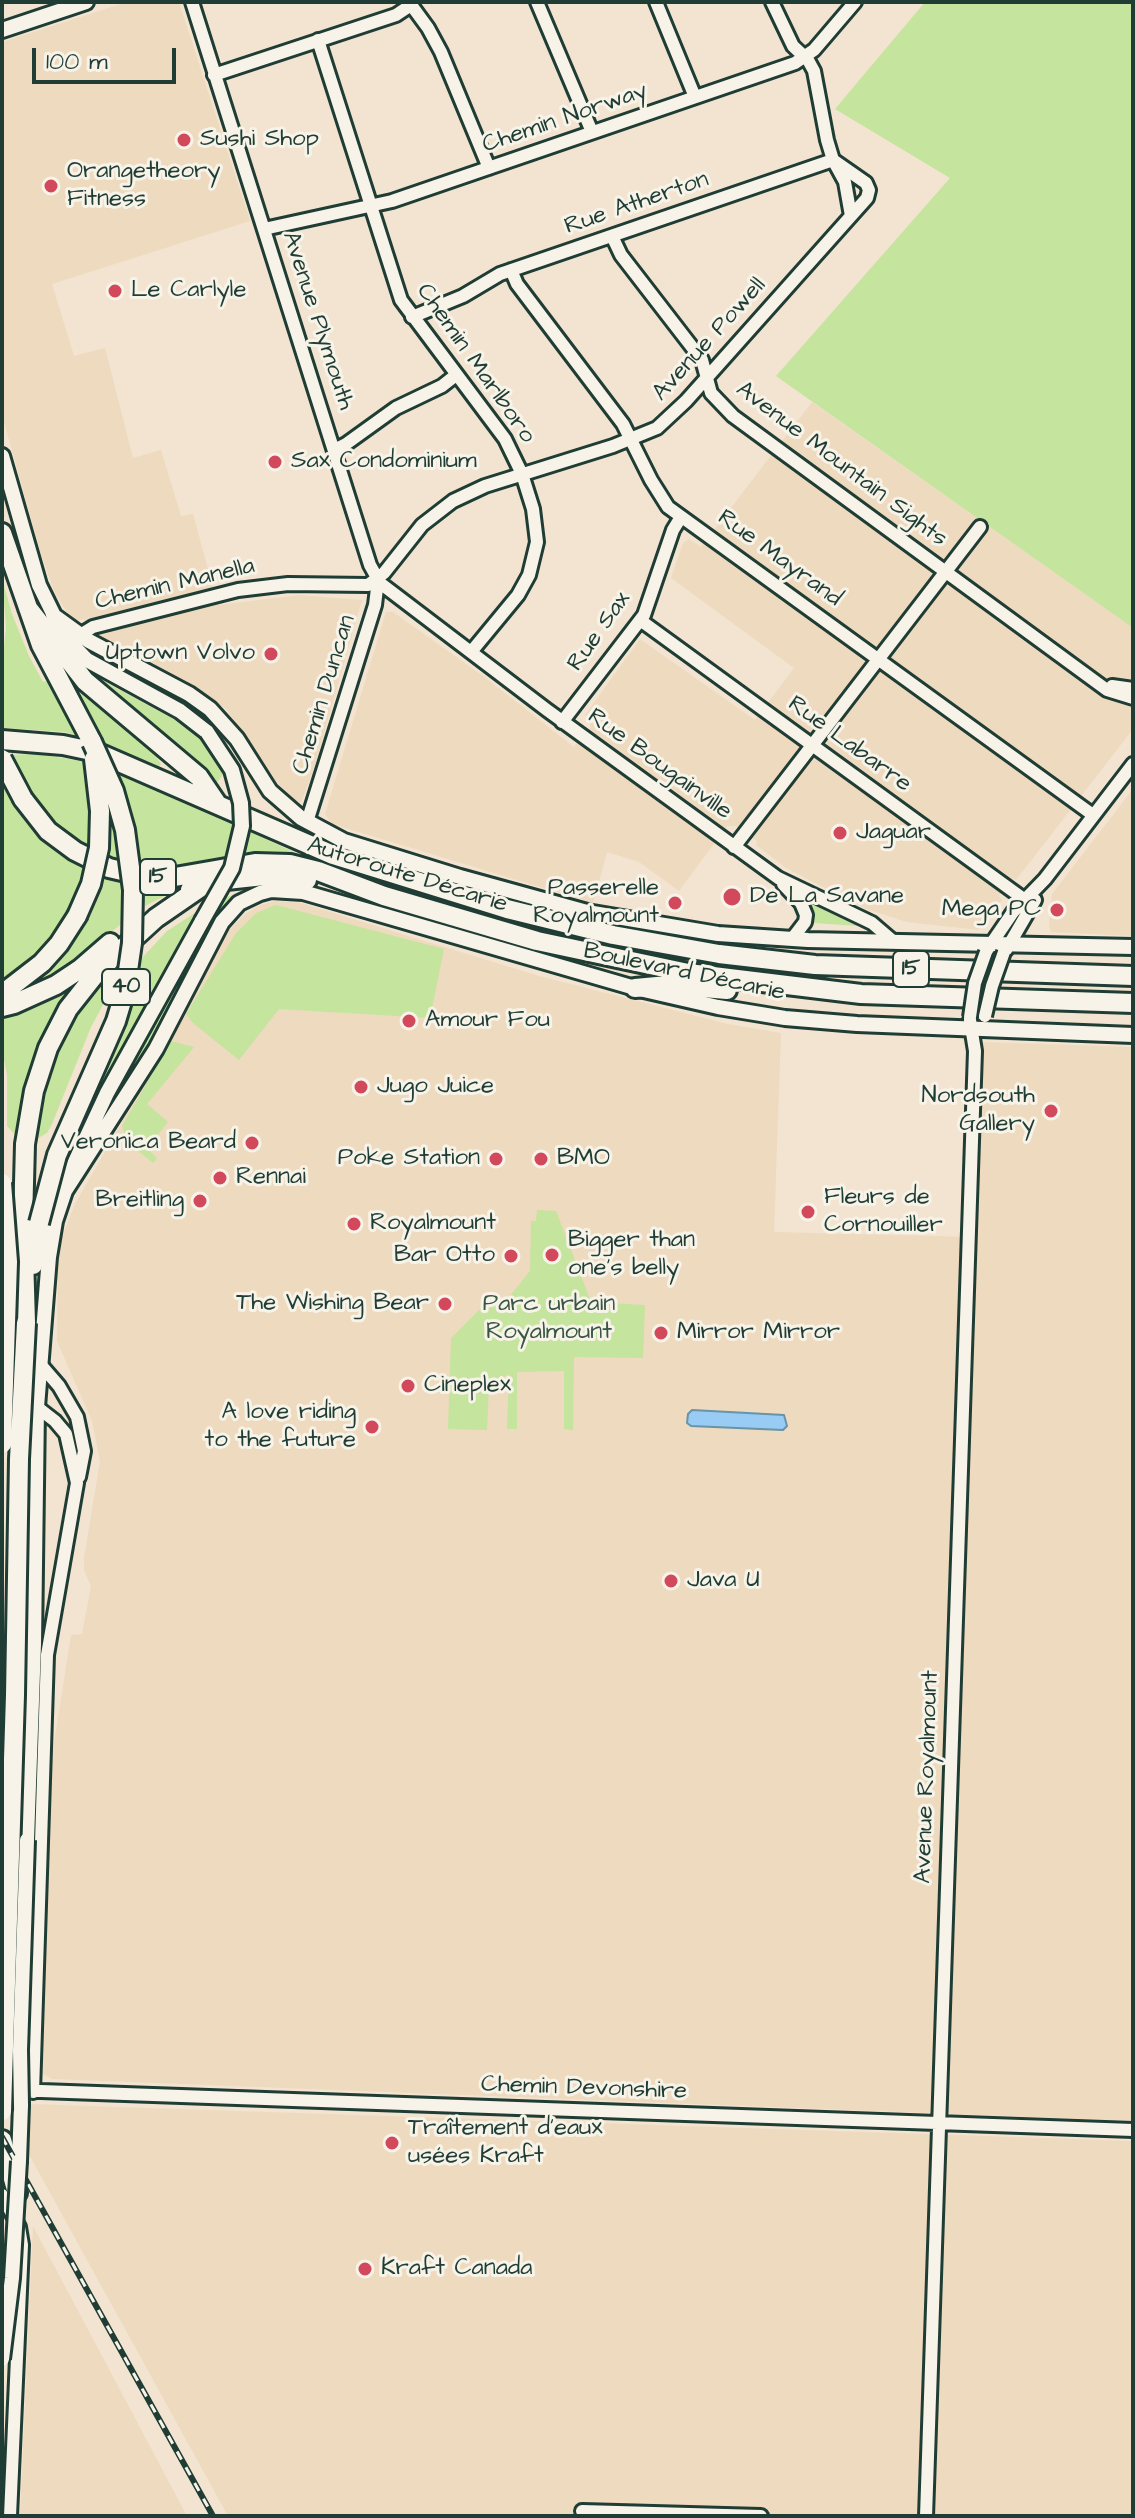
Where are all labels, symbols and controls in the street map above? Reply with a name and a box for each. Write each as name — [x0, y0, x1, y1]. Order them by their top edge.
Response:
scale bar — [36, 32, 180, 82]
text: 100 m — [46, 45, 108, 79]
street label: Chemin Norway — [479, 77, 651, 161]
place label: Sushi Shop — [200, 126, 319, 154]
marker: Sushi Shop — [175, 131, 193, 149]
place label: Orangetheory Fitness — [67, 158, 220, 214]
street label: Rue Atherton — [561, 166, 713, 242]
marker: Orangetheory Fitness — [42, 177, 60, 195]
street label: Avenue Plymouth — [275, 228, 359, 414]
street label: Avenue Powell — [647, 272, 773, 408]
place label: Le Carlyle — [131, 277, 246, 305]
street label: Chemin Marlboro — [409, 279, 541, 449]
marker: Le Carlyle — [106, 282, 124, 300]
street label: Avenue Mountain Sights — [730, 376, 952, 554]
place label: Sax Condominium — [291, 448, 477, 476]
marker: Sax Condominium — [266, 453, 284, 471]
street label: Rue Mayrand — [711, 504, 847, 614]
street label: Chemin Manella — [93, 553, 257, 617]
street label: Rue Sax — [562, 587, 638, 677]
street label: Chemin Duncan — [287, 612, 363, 778]
place label: Uptown Volvo — [106, 640, 255, 668]
marker: Uptown Volvo — [262, 645, 280, 663]
street label: Rue Labarre — [782, 690, 916, 800]
street label: Rue Bougainville — [581, 703, 737, 827]
place label: Jaguar — [856, 819, 931, 847]
marker: Jaguar — [831, 824, 849, 842]
street label: Autoroute Décarie — [303, 832, 511, 920]
road number: 15 — [140, 859, 176, 895]
place label: Passerelle Royalmount — [533, 875, 659, 931]
place label: De La Savane — [750, 883, 904, 911]
marker: De La Savane — [721, 886, 743, 908]
marker: Passerelle Royalmount — [666, 894, 684, 912]
place label: Mega PC — [942, 896, 1041, 924]
marker: Mega PC — [1048, 901, 1066, 919]
street label: Boulevard Décarie — [581, 938, 787, 1008]
road number: 15 — [893, 951, 929, 987]
road number: 40 — [102, 969, 150, 1005]
place label: Amour Fou — [425, 1007, 550, 1035]
marker: Amour Fou — [400, 1012, 418, 1030]
place label: Jugo Juice — [377, 1073, 494, 1101]
marker: Jugo Juice — [352, 1078, 370, 1096]
place label: Nordsouth Gallery — [922, 1083, 1035, 1139]
marker: Nordsouth Gallery — [1042, 1102, 1060, 1120]
place label: Veronica Beard — [61, 1129, 236, 1157]
marker: Veronica Beard — [243, 1134, 261, 1152]
place label: Poke Station — [338, 1145, 480, 1173]
place label: BMO — [557, 1145, 610, 1173]
marker: Poke Station — [487, 1150, 505, 1168]
marker: BMO — [532, 1150, 550, 1168]
place label: Rennai — [236, 1164, 306, 1192]
marker: Rennai — [211, 1169, 229, 1187]
place label: Fleurs de Cornouiller — [824, 1184, 943, 1240]
place label: Breitling — [96, 1187, 184, 1215]
marker: Breitling — [191, 1192, 209, 1210]
marker: Fleurs de Cornouiller — [799, 1203, 817, 1221]
place label: Royalmount — [370, 1210, 496, 1238]
marker: Royalmount — [345, 1215, 363, 1233]
place label: Bigger than one's belly — [568, 1227, 695, 1283]
place label: Bar Otto — [394, 1242, 495, 1270]
marker: Bigger than one's belly — [543, 1246, 561, 1264]
marker: Bar Otto — [502, 1247, 520, 1265]
place label: The Wishing Bear — [236, 1290, 429, 1318]
park label: Parc urbain Royalmount — [483, 1291, 615, 1347]
marker: The Wishing Bear — [436, 1295, 454, 1313]
place label: Mirror Mirror — [677, 1319, 840, 1347]
marker: Mirror Mirror — [652, 1324, 670, 1342]
place label: Cineplex — [424, 1372, 511, 1400]
marker: Cineplex — [399, 1377, 417, 1395]
place label: A love riding to the future — [204, 1399, 356, 1455]
marker: A love riding to the future — [363, 1418, 381, 1436]
place label: Java U — [687, 1567, 760, 1595]
marker: Java U — [662, 1572, 680, 1590]
street label: Avenue Royalmount — [910, 1670, 946, 1884]
street label: Chemin Devonshire — [481, 2071, 687, 2107]
place label: Traîtement d'eaux usées Kraft — [408, 2115, 603, 2171]
marker: Traîtement d'eaux usées Kraft — [383, 2134, 401, 2152]
place label: Kraft Canada — [381, 2255, 532, 2283]
marker: Kraft Canada — [356, 2260, 374, 2278]

